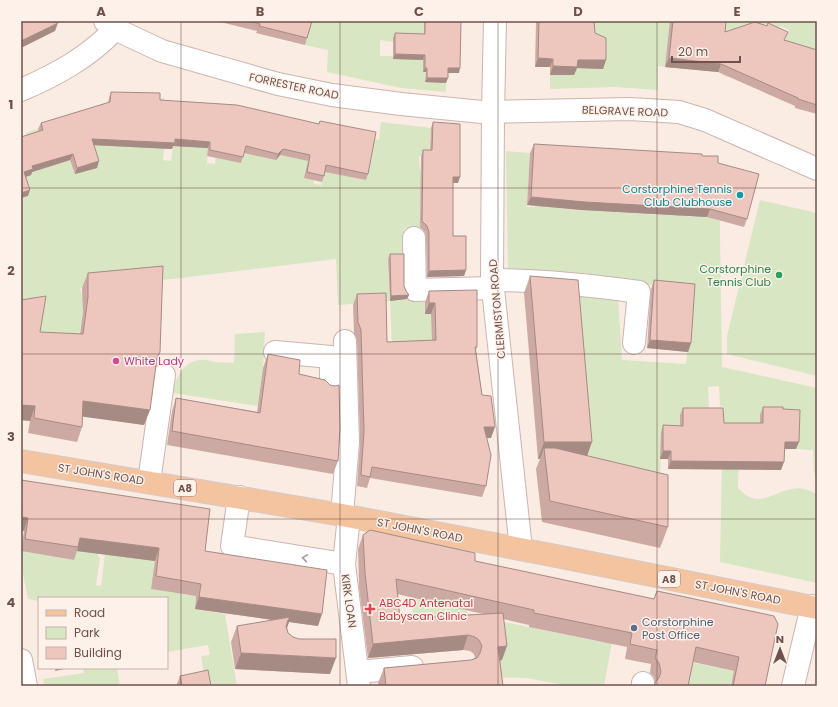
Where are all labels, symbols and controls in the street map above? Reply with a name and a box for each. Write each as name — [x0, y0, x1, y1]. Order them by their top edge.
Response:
text: A — [96, 2, 106, 21]
text: B — [256, 2, 265, 21]
text: C — [414, 2, 424, 21]
text: D — [573, 2, 583, 21]
text: E — [733, 2, 741, 21]
scale bar — [672, 38, 740, 64]
text: 20 m — [678, 43, 708, 60]
street label: FORRESTER ROAD — [248, 69, 341, 103]
text: 1 — [9, 95, 13, 114]
street label: BELGRAVE ROAD — [582, 101, 669, 121]
place label: Corstorphine Tennis Club Clubhouse — [622, 181, 732, 210]
marker: Corstorphine Tennis Club Clubhouse — [735, 190, 745, 200]
street label: CLERMISTON ROAD — [485, 258, 509, 360]
text: 2 — [7, 261, 15, 280]
place label: Corstorphine Tennis Club — [699, 261, 771, 290]
marker: Corstorphine Tennis Club — [774, 270, 784, 280]
place label: White Lady — [124, 353, 185, 369]
marker: White Lady — [111, 356, 121, 366]
text: 3 — [7, 427, 15, 446]
street label: ST JOHN'S ROAD — [57, 459, 145, 489]
road number: A8 — [174, 480, 196, 496]
street label: ST JOHN'S ROAD — [376, 514, 464, 546]
one-way arrow — [302, 554, 308, 563]
road number: A8 — [658, 571, 680, 587]
street label: KIRK LOAN — [337, 573, 361, 629]
street label: ST JOHN'S ROAD — [694, 576, 782, 608]
text: 4 — [7, 593, 16, 612]
place label: ABC4D Antenatal Babyscan Clinic — [379, 595, 473, 624]
legend — [38, 597, 168, 669]
marker: ABC4D Antenatal Babyscan Clinic — [364, 603, 376, 615]
text: Road — [74, 604, 105, 621]
place label: Corstorphine Post Office — [642, 614, 714, 643]
marker: Corstorphine Post Office — [629, 623, 639, 633]
text: Park — [74, 624, 101, 641]
north arrow — [760, 629, 800, 669]
text: N — [776, 631, 784, 647]
text: Building — [74, 644, 122, 661]

